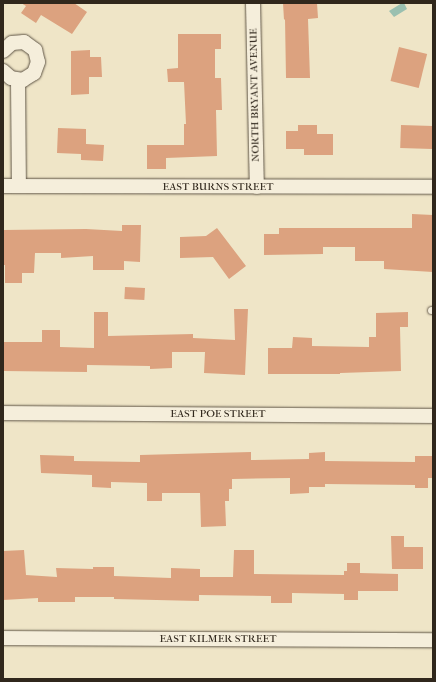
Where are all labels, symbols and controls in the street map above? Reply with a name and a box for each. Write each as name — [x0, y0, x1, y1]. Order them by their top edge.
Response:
street label: NORTH BRYANT AVENUE — [247, 28, 263, 162]
street label: EAST BURNS STREET — [162, 180, 274, 194]
street label: EAST POE STREET — [170, 407, 266, 421]
street label: EAST KILMER STREET — [159, 632, 277, 646]

